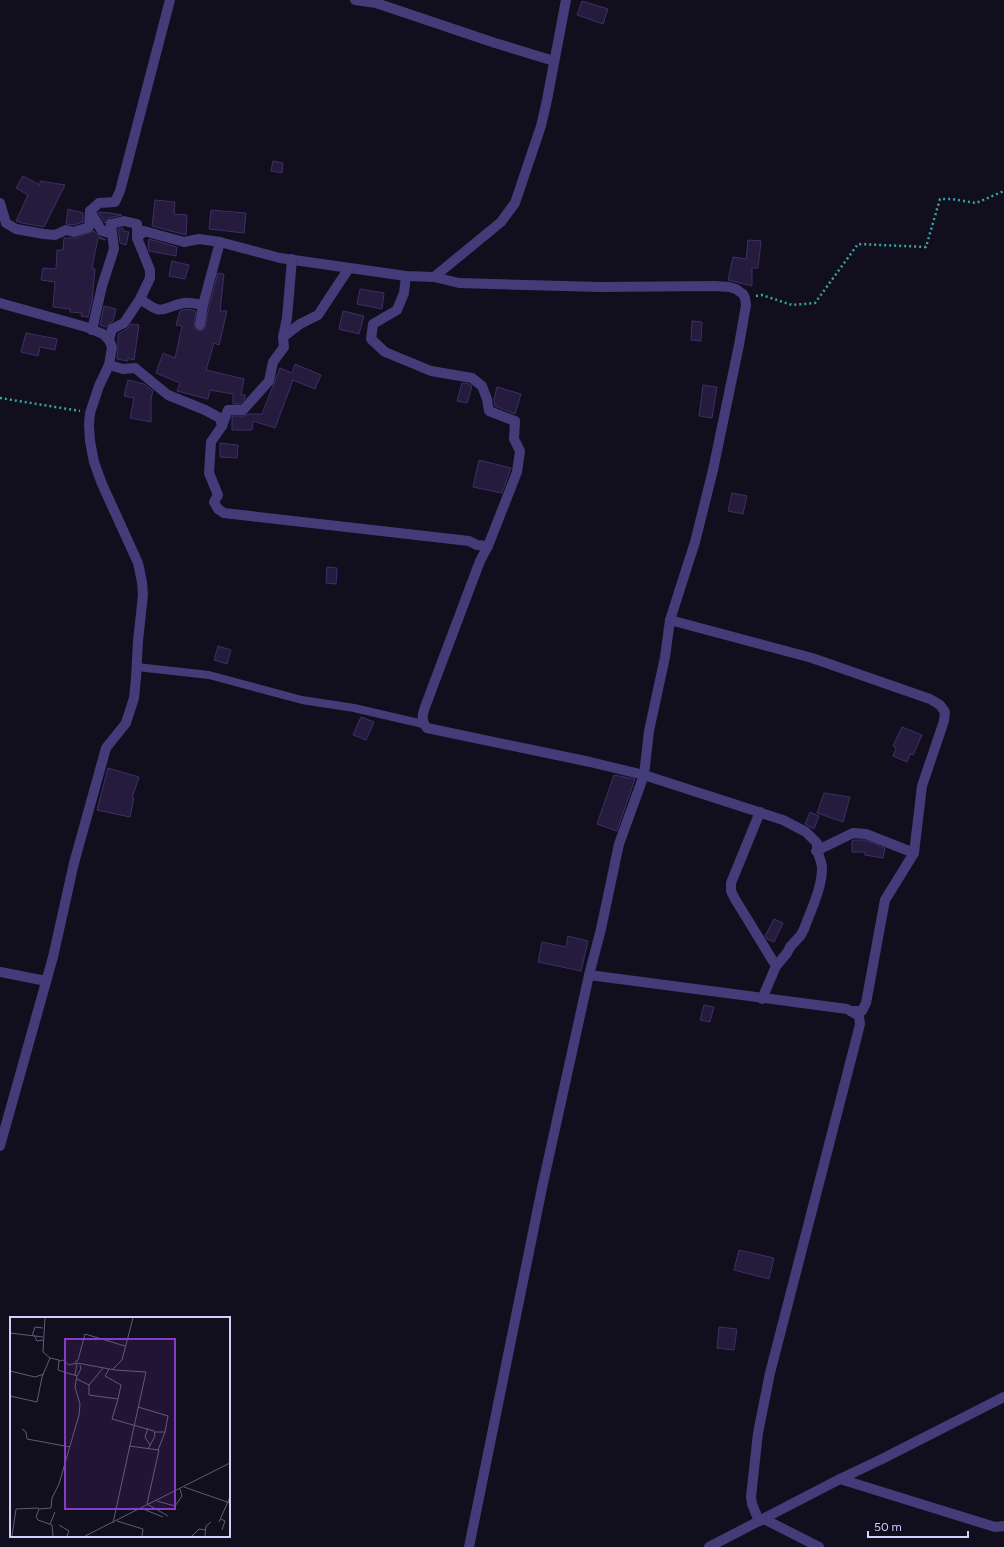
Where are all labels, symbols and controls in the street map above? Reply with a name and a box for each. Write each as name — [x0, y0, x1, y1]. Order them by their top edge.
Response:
inset map — [10, 1317, 230, 1537]
scale bar — [868, 1513, 968, 1539]
text: 50 m — [874, 1520, 902, 1534]

